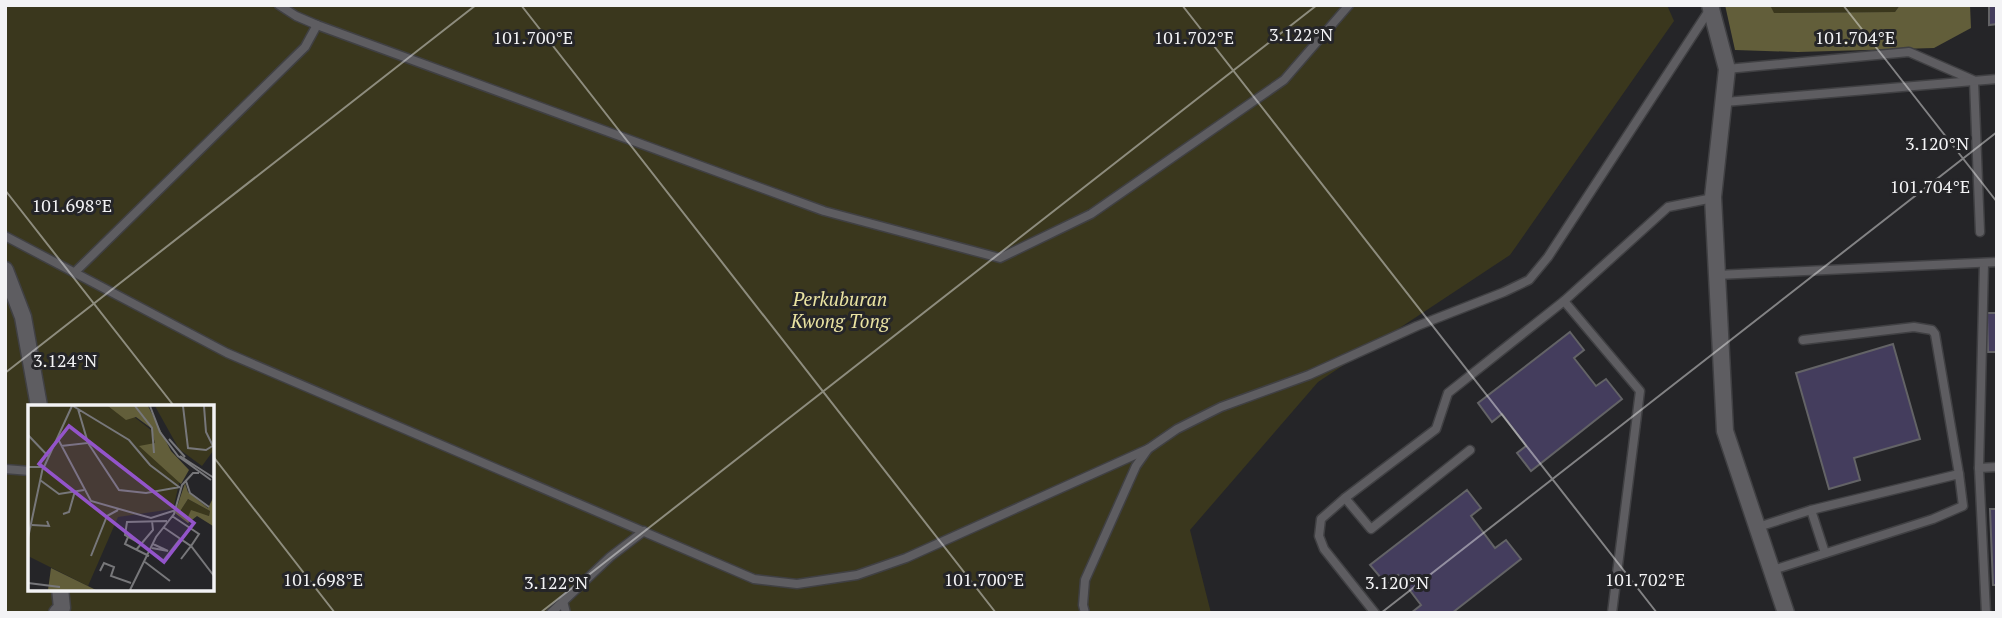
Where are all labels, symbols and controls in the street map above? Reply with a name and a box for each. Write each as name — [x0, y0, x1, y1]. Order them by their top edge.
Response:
text: 3.122°N — [1269, 22, 1333, 46]
text: 101.700°E — [493, 25, 573, 49]
text: 101.702°E — [1154, 25, 1234, 49]
text: 101.704°E — [1815, 25, 1895, 49]
text: 3.120°N — [1905, 131, 1969, 155]
text: 101.704°E — [1890, 174, 1970, 198]
text: 101.698°E — [32, 193, 112, 217]
park label: Perkuburan Kwong Tong — [790, 286, 891, 333]
text: 3.124°N — [33, 348, 97, 372]
inset map — [28, 405, 214, 590]
text: 101.698°E — [283, 567, 363, 591]
text: 101.700°E — [944, 567, 1024, 591]
text: 101.702°E — [1605, 567, 1685, 591]
text: 3.122°N — [524, 570, 588, 594]
text: 3.120°N — [1365, 570, 1429, 594]

